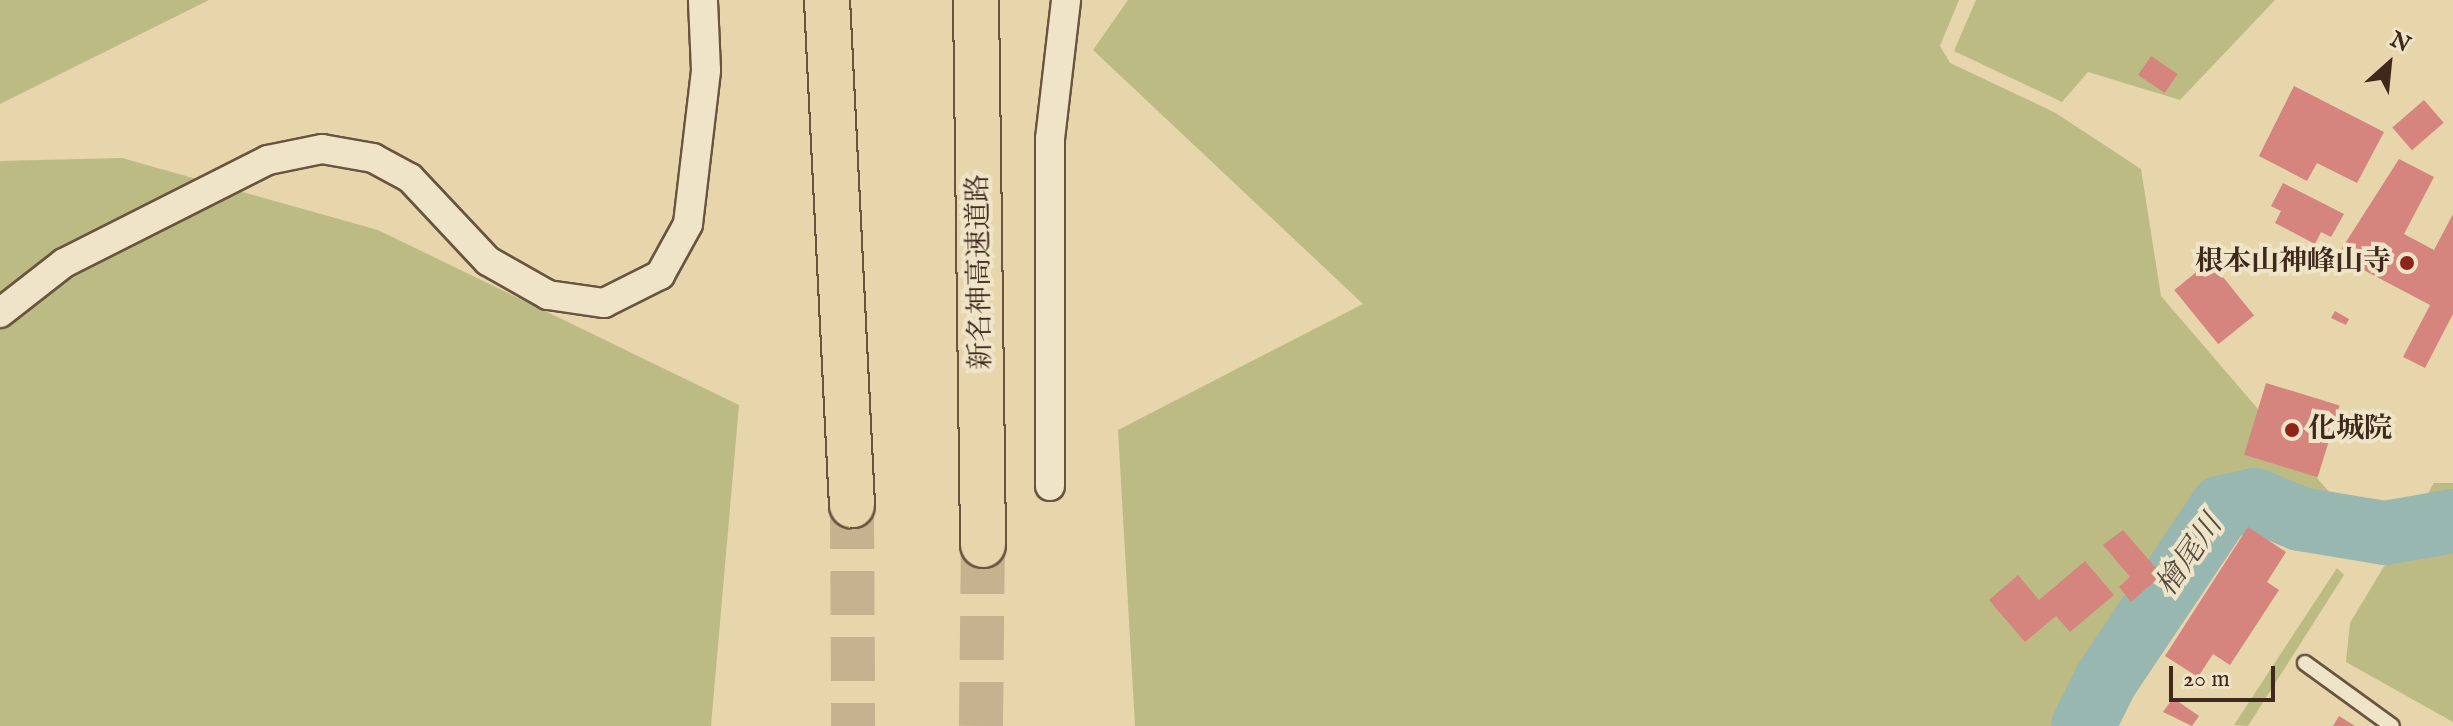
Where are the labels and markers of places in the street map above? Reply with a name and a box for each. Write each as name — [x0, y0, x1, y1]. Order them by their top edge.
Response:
place label: 根本山神峰山寺 — [2195, 246, 2391, 280]
marker: 根本山神峰山寺 — [2398, 254, 2416, 272]
place label: 化城院 — [2308, 413, 2392, 447]
marker: 化城院 — [2283, 421, 2301, 439]

